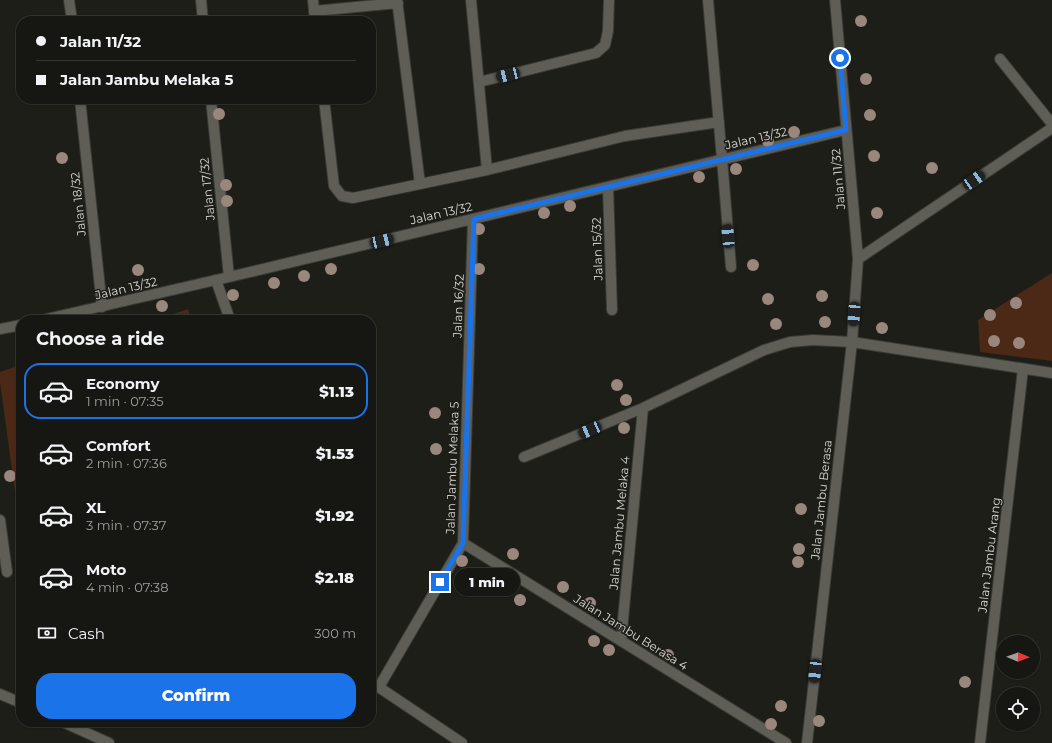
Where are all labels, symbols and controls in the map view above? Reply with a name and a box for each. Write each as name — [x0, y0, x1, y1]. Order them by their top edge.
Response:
text: Jalan 11/32 — [60, 32, 141, 51]
route start — [831, 49, 849, 67]
car — [495, 66, 521, 84]
text: Jalan Jambu Melaka 5 — [60, 70, 233, 89]
street label: Jalan 13/32 — [722, 124, 789, 153]
street label: Jalan 11/32 — [828, 148, 848, 211]
street label: Jalan 17/32 — [196, 157, 218, 222]
car — [961, 168, 987, 192]
street label: Jalan 18/32 — [67, 171, 89, 238]
street label: Jalan 13/32 — [407, 199, 474, 228]
street label: Jalan 15/32 — [588, 217, 606, 282]
car — [721, 224, 735, 248]
car — [369, 232, 395, 250]
street label: Jalan 13/32 — [92, 274, 159, 303]
street label: Jalan 16/32 — [449, 274, 467, 339]
car — [847, 302, 861, 326]
text: Choose a ride — [36, 328, 164, 350]
icon: car — [38, 373, 74, 409]
text: Economy — [86, 374, 159, 393]
text: $1.13 — [319, 382, 354, 401]
text: 1 min · 07:35 — [86, 393, 163, 409]
street label: Jalan Jambu Melaka 5 — [442, 401, 462, 536]
car — [577, 420, 603, 440]
icon: car — [38, 435, 74, 471]
text: Comfort — [86, 436, 151, 455]
street label: Jalan Jambu Berasa — [807, 439, 835, 562]
text: $1.53 — [316, 444, 354, 463]
text: 2 min · 07:36 — [86, 455, 167, 471]
street label: Jalan Jambu Melaka 4 — [606, 456, 632, 591]
street label: Jalan Jambu Arang — [974, 496, 1004, 615]
icon: car — [38, 497, 74, 533]
text: XL — [86, 498, 105, 517]
text: $1.92 — [316, 506, 354, 525]
text: 3 min · 07:37 — [86, 517, 166, 533]
icon: car — [38, 559, 74, 595]
text: Moto — [86, 560, 126, 579]
text: $2.18 — [315, 568, 354, 587]
callout: 1 min — [454, 568, 520, 596]
route end — [431, 573, 449, 591]
text: 1 min — [469, 574, 505, 590]
text: 4 min · 07:38 — [86, 579, 168, 595]
street label: Jalan Jambu Berasa 4 — [570, 590, 691, 673]
icon: cash — [36, 622, 58, 644]
text: Cash — [68, 624, 105, 643]
text: 300 m — [314, 625, 356, 641]
north arrow — [996, 635, 1040, 679]
map controls — [996, 635, 1040, 731]
car — [808, 658, 822, 684]
button: Confirm — [36, 673, 356, 719]
button: locate — [996, 687, 1040, 731]

